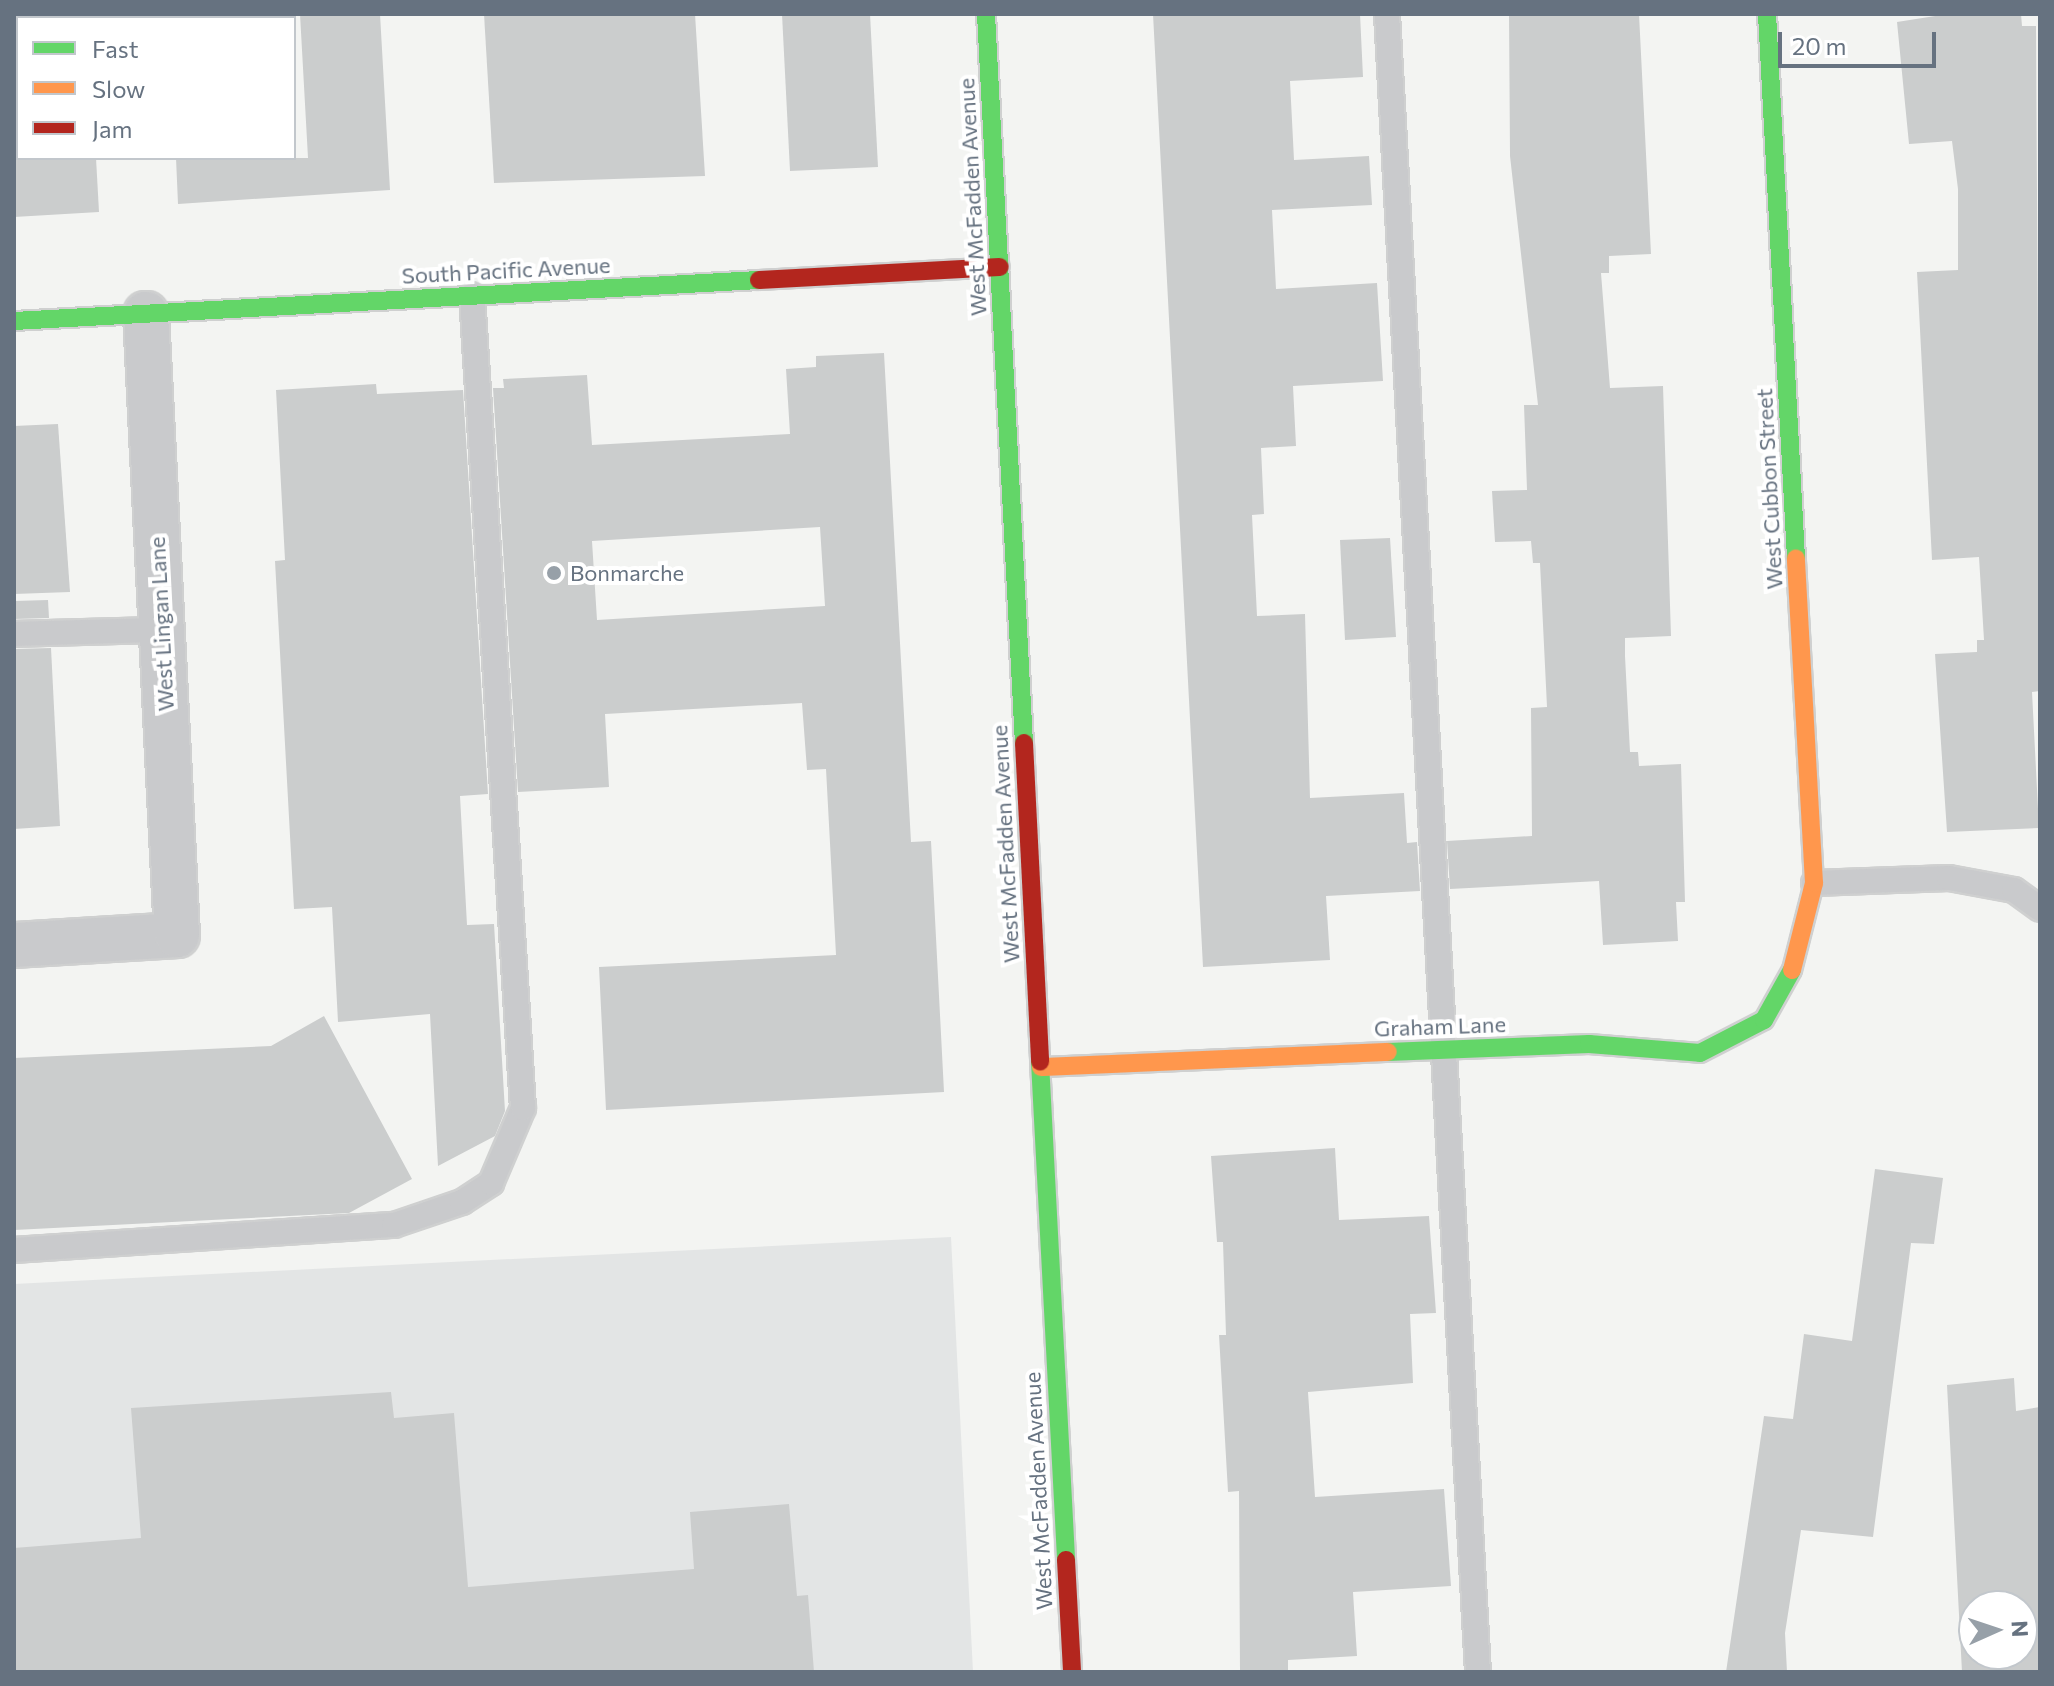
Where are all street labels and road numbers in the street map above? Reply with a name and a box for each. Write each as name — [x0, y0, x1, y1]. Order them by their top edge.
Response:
street label: West McFadden Avenue — [953, 77, 991, 317]
street label: South Pacific Avenue — [401, 251, 611, 289]
street label: West Cubbon Street — [1751, 388, 1787, 590]
street label: West Lingan Lane — [143, 536, 179, 712]
street label: West McFadden Avenue — [986, 724, 1024, 964]
street label: Graham Lane — [1374, 1011, 1506, 1041]
street label: West McFadden Avenue — [1019, 1371, 1057, 1611]

